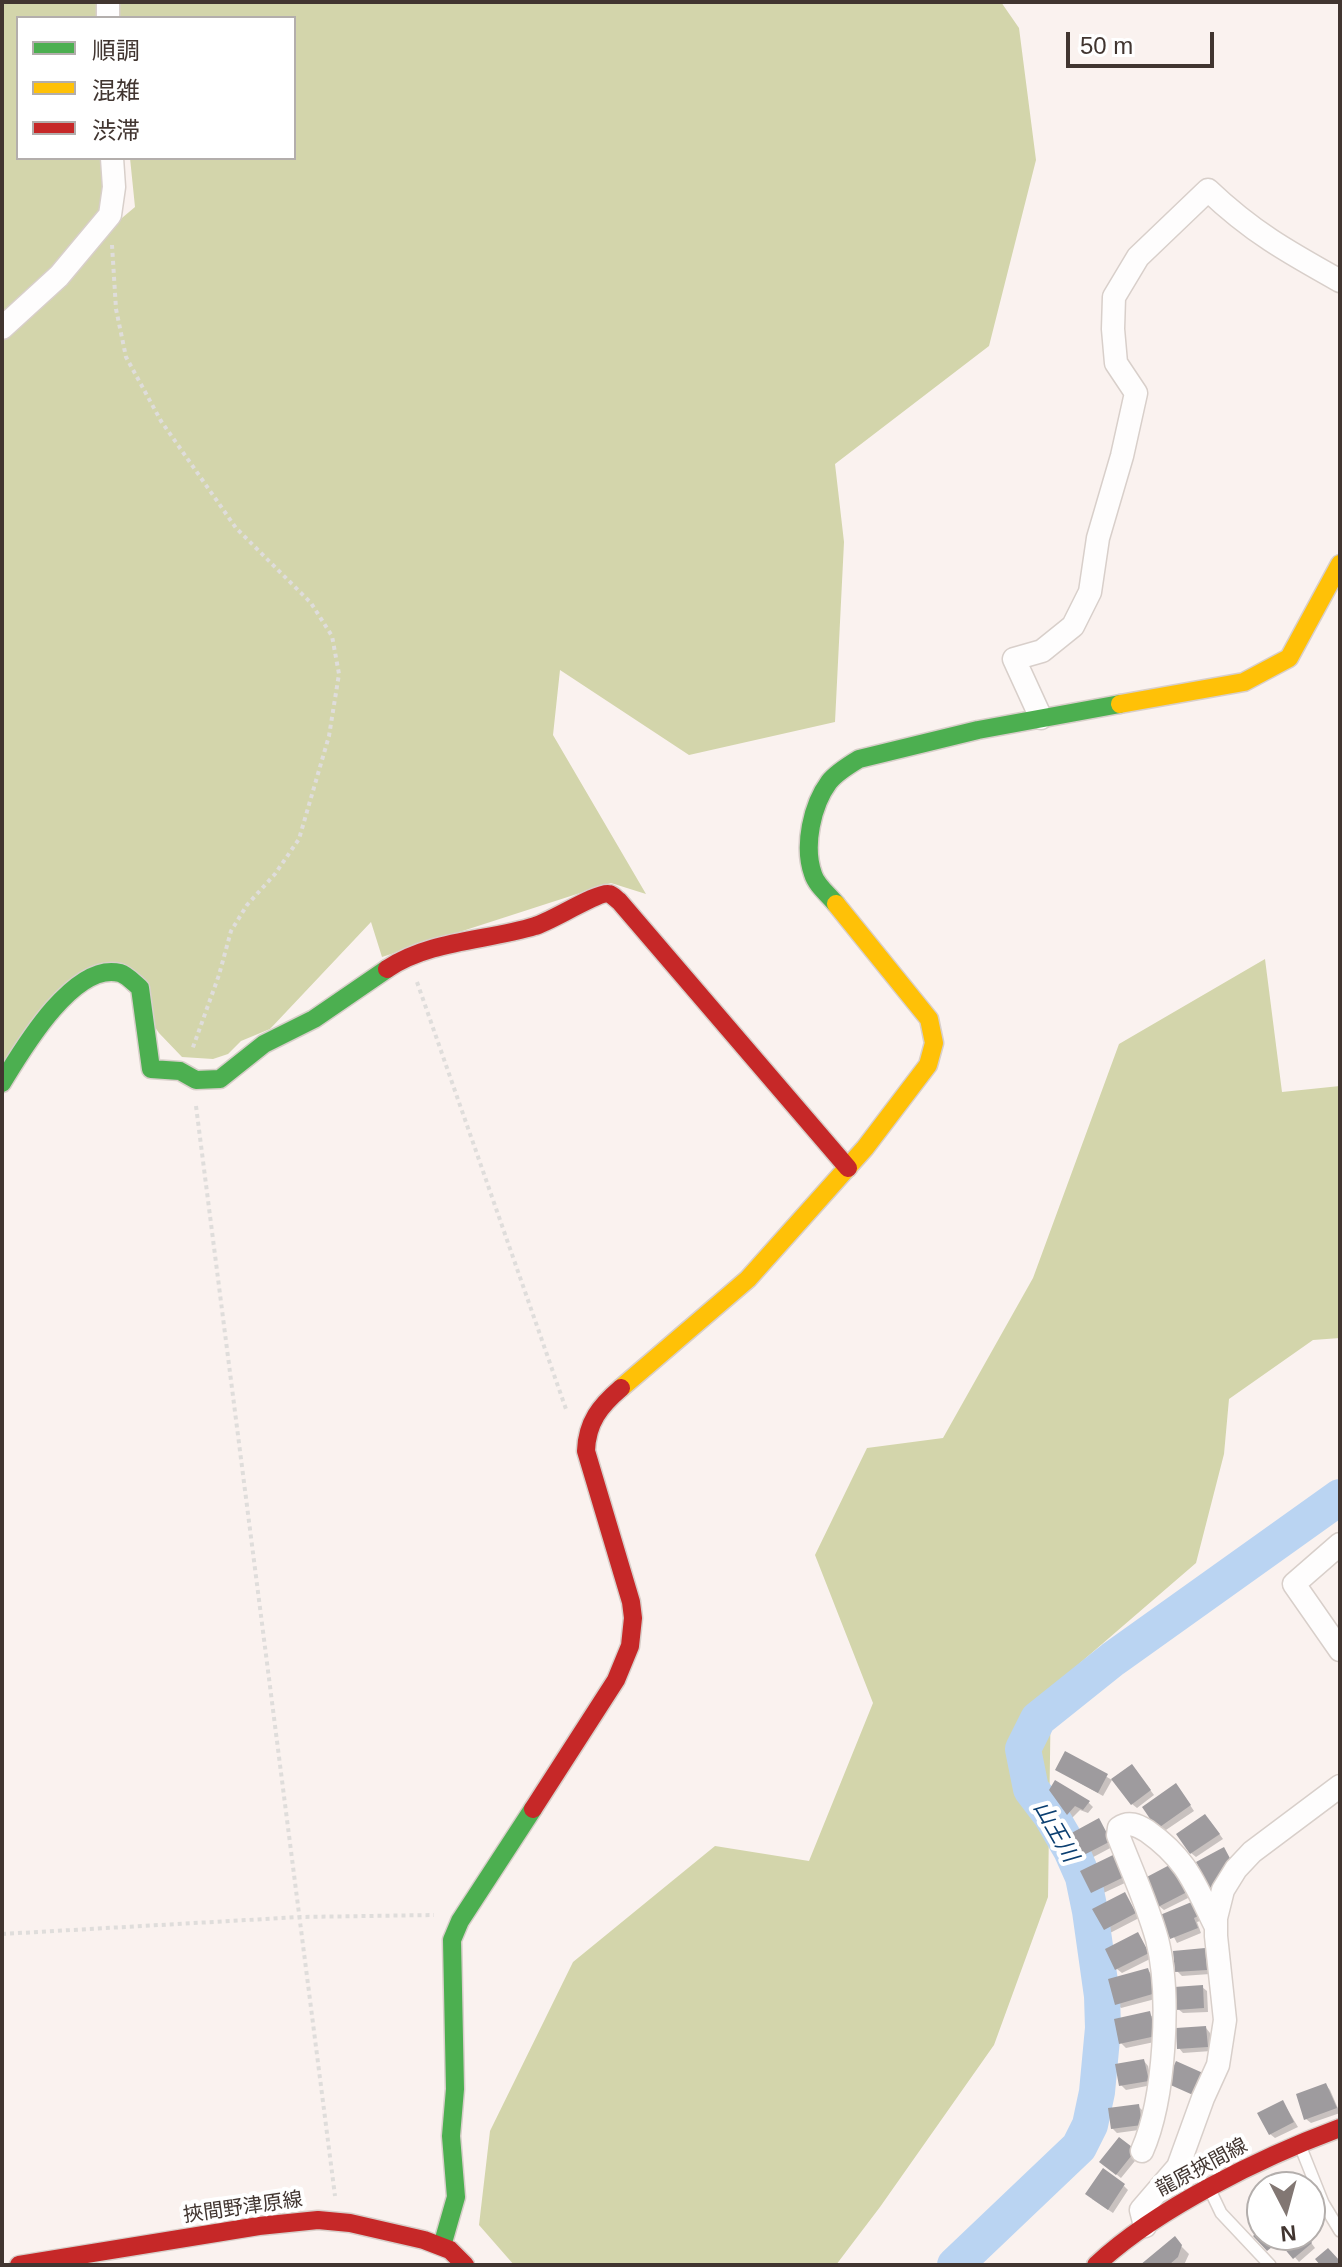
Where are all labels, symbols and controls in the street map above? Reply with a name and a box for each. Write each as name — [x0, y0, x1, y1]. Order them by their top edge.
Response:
legend — [16, 16, 296, 160]
scale bar — [1070, 16, 1218, 66]
text: 50 m — [1080, 32, 1133, 59]
text: 順調 — [92, 37, 140, 64]
text: 混雑 — [92, 77, 140, 104]
text: 渋滞 — [92, 117, 140, 144]
water label: 山王川 — [1027, 1797, 1083, 1867]
street label: 龍原挾間線 — [1152, 2134, 1252, 2202]
north arrow — [1246, 2171, 1326, 2251]
street label: 挾間野津原線 — [182, 2188, 304, 2228]
text: N — [1279, 2220, 1298, 2247]

